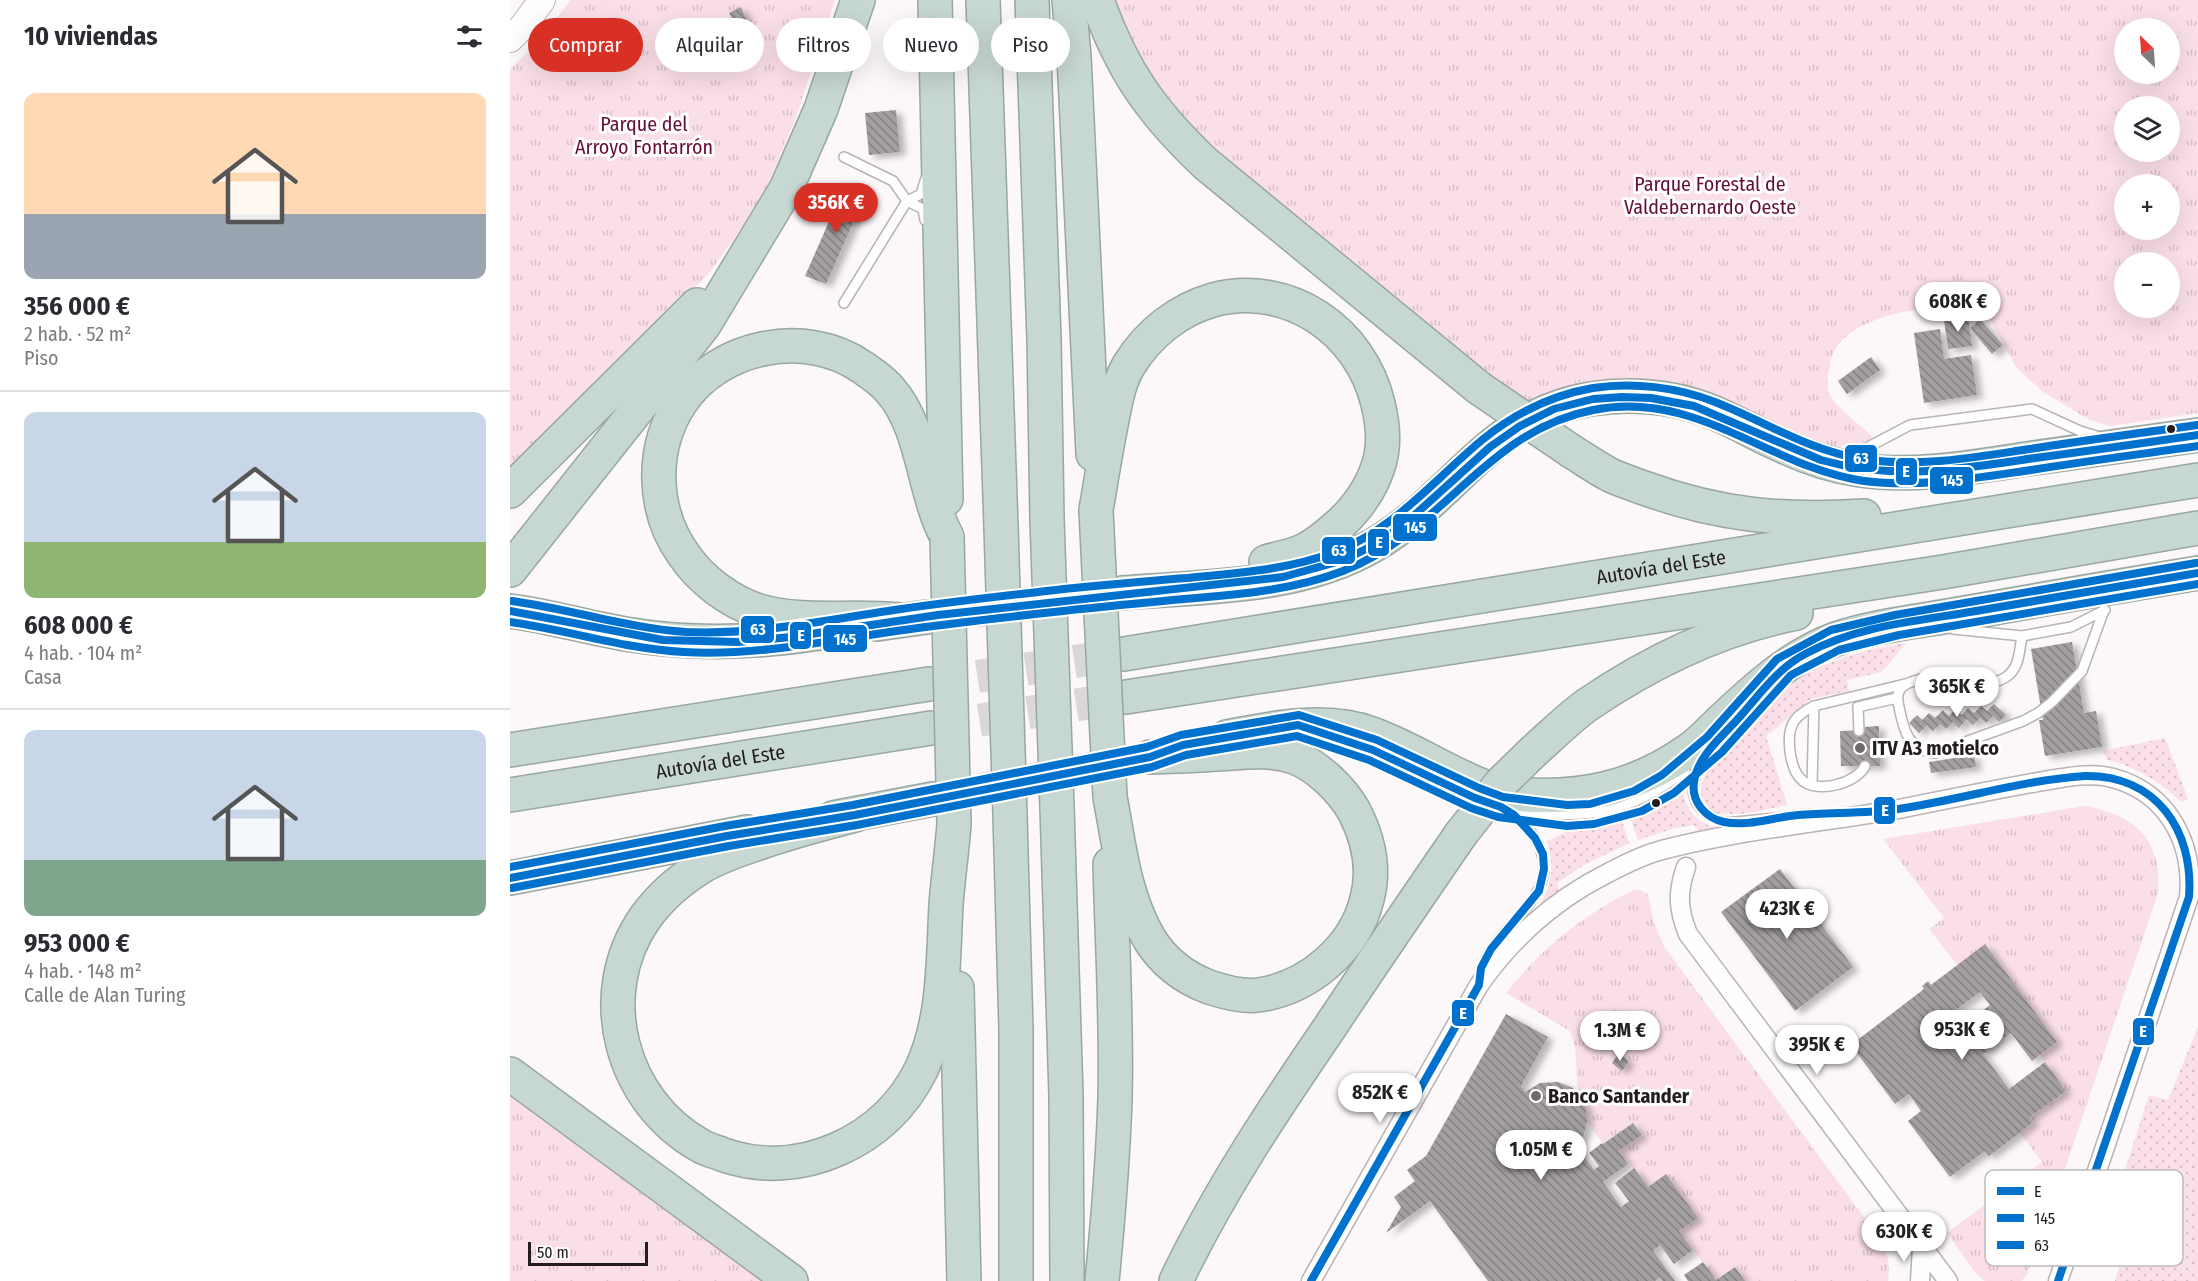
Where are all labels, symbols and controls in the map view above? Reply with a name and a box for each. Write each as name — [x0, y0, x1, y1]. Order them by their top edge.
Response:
chip: Comprar — [528, 18, 643, 72]
chip: Alquilar — [655, 18, 764, 72]
chip: Filtros — [776, 18, 871, 72]
chip: Nuevo — [883, 18, 979, 72]
chip: Piso — [991, 18, 1070, 72]
north arrow — [2114, 18, 2180, 84]
map controls — [2114, 18, 2180, 318]
icon: filters — [453, 20, 486, 53]
text: 10 viviendas — [24, 21, 158, 52]
button: layers — [2114, 96, 2180, 162]
park label: Parque del Arroyo Fontarrón — [575, 112, 713, 159]
icon: home — [201, 132, 309, 240]
park label: Parque Forestal de Valdebernardo Oeste — [1624, 172, 1796, 219]
button: + — [2114, 174, 2180, 240]
pin: 356K € — [787, 183, 885, 234]
text: 356K € — [808, 190, 864, 214]
button: − — [2114, 252, 2180, 318]
pin: 608K € — [1909, 282, 2007, 333]
text: 608K € — [1929, 289, 1987, 313]
text: 356 000 € — [24, 291, 130, 322]
text: 2 hab. · 52 m² — [24, 322, 131, 346]
text: Piso — [24, 346, 59, 370]
unlabelled marker — [2165, 423, 2177, 435]
line badge: 63 — [1844, 444, 1878, 473]
text: 63 — [1853, 449, 1869, 468]
icon: home — [201, 451, 309, 559]
line badge: E — [1895, 457, 1918, 486]
text: E — [1902, 462, 1910, 481]
line badge: 145 — [1929, 466, 1974, 495]
text: 145 — [1941, 471, 1963, 490]
line badge: 145 — [1392, 513, 1438, 542]
text: 145 — [1404, 518, 1426, 537]
line badge: E — [1367, 528, 1390, 557]
text: E — [1375, 533, 1383, 552]
line badge: 63 — [1321, 536, 1356, 565]
text: 63 — [1331, 541, 1347, 560]
street label: Autovía del Este — [1595, 545, 1727, 589]
text: 608 000 € — [24, 610, 133, 641]
line badge: 63 — [740, 615, 775, 644]
text: 63 — [750, 620, 766, 639]
line badge: E — [789, 621, 812, 650]
line badge: 145 — [822, 624, 868, 653]
text: E — [797, 626, 805, 645]
text: 145 — [834, 630, 856, 649]
text: 4 hab. · 104 m² — [24, 641, 142, 665]
text: Casa — [24, 665, 62, 689]
pin: 365K € — [1908, 667, 2006, 718]
text: 365K € — [1929, 674, 1985, 698]
place label: ITV A3 motielco — [1872, 736, 1999, 760]
street label: Autovía del Este — [654, 739, 787, 784]
marker: ITV A3 motielco — [1853, 741, 1867, 755]
icon: home — [201, 769, 309, 877]
line badge: E — [1873, 796, 1896, 825]
unlabelled marker — [1650, 797, 1662, 809]
text: E — [1881, 801, 1889, 820]
pin: 423K € — [1738, 889, 1836, 940]
text: 423K € — [1759, 896, 1815, 920]
text: 953 000 € — [24, 928, 130, 959]
text: 4 hab. · 148 m² — [24, 959, 142, 983]
text: Calle de Alan Turing — [24, 983, 186, 1007]
line badge: E — [1451, 999, 1475, 1027]
text: E — [1459, 1004, 1467, 1023]
pin: 953K € — [1913, 1010, 2011, 1061]
pin: 1.3M € — [1571, 1011, 1669, 1062]
text: 953K € — [1934, 1017, 1990, 1041]
line badge: E — [2132, 1017, 2155, 1046]
text: 1.3M € — [1594, 1018, 1646, 1042]
text: E — [2139, 1022, 2147, 1041]
pin: 395K € — [1768, 1025, 1866, 1076]
text: 395K € — [1789, 1032, 1845, 1056]
pin: 852K € — [1331, 1073, 1429, 1124]
text: 852K € — [1352, 1080, 1408, 1104]
place label: Banco Santander — [1548, 1084, 1690, 1108]
marker: Banco Santander — [1529, 1089, 1543, 1103]
pin: 1.05M € — [1486, 1130, 1596, 1181]
text: 1.05M € — [1510, 1137, 1572, 1161]
legend — [1985, 1170, 2183, 1266]
text: E — [2034, 1182, 2042, 1201]
text: 145 — [2034, 1209, 2055, 1228]
pin: 630K € — [1855, 1212, 1953, 1263]
text: 630K € — [1875, 1219, 1933, 1243]
text: 63 — [2034, 1236, 2049, 1255]
scale bar — [528, 1239, 648, 1266]
text: 50 m — [537, 1243, 569, 1262]

